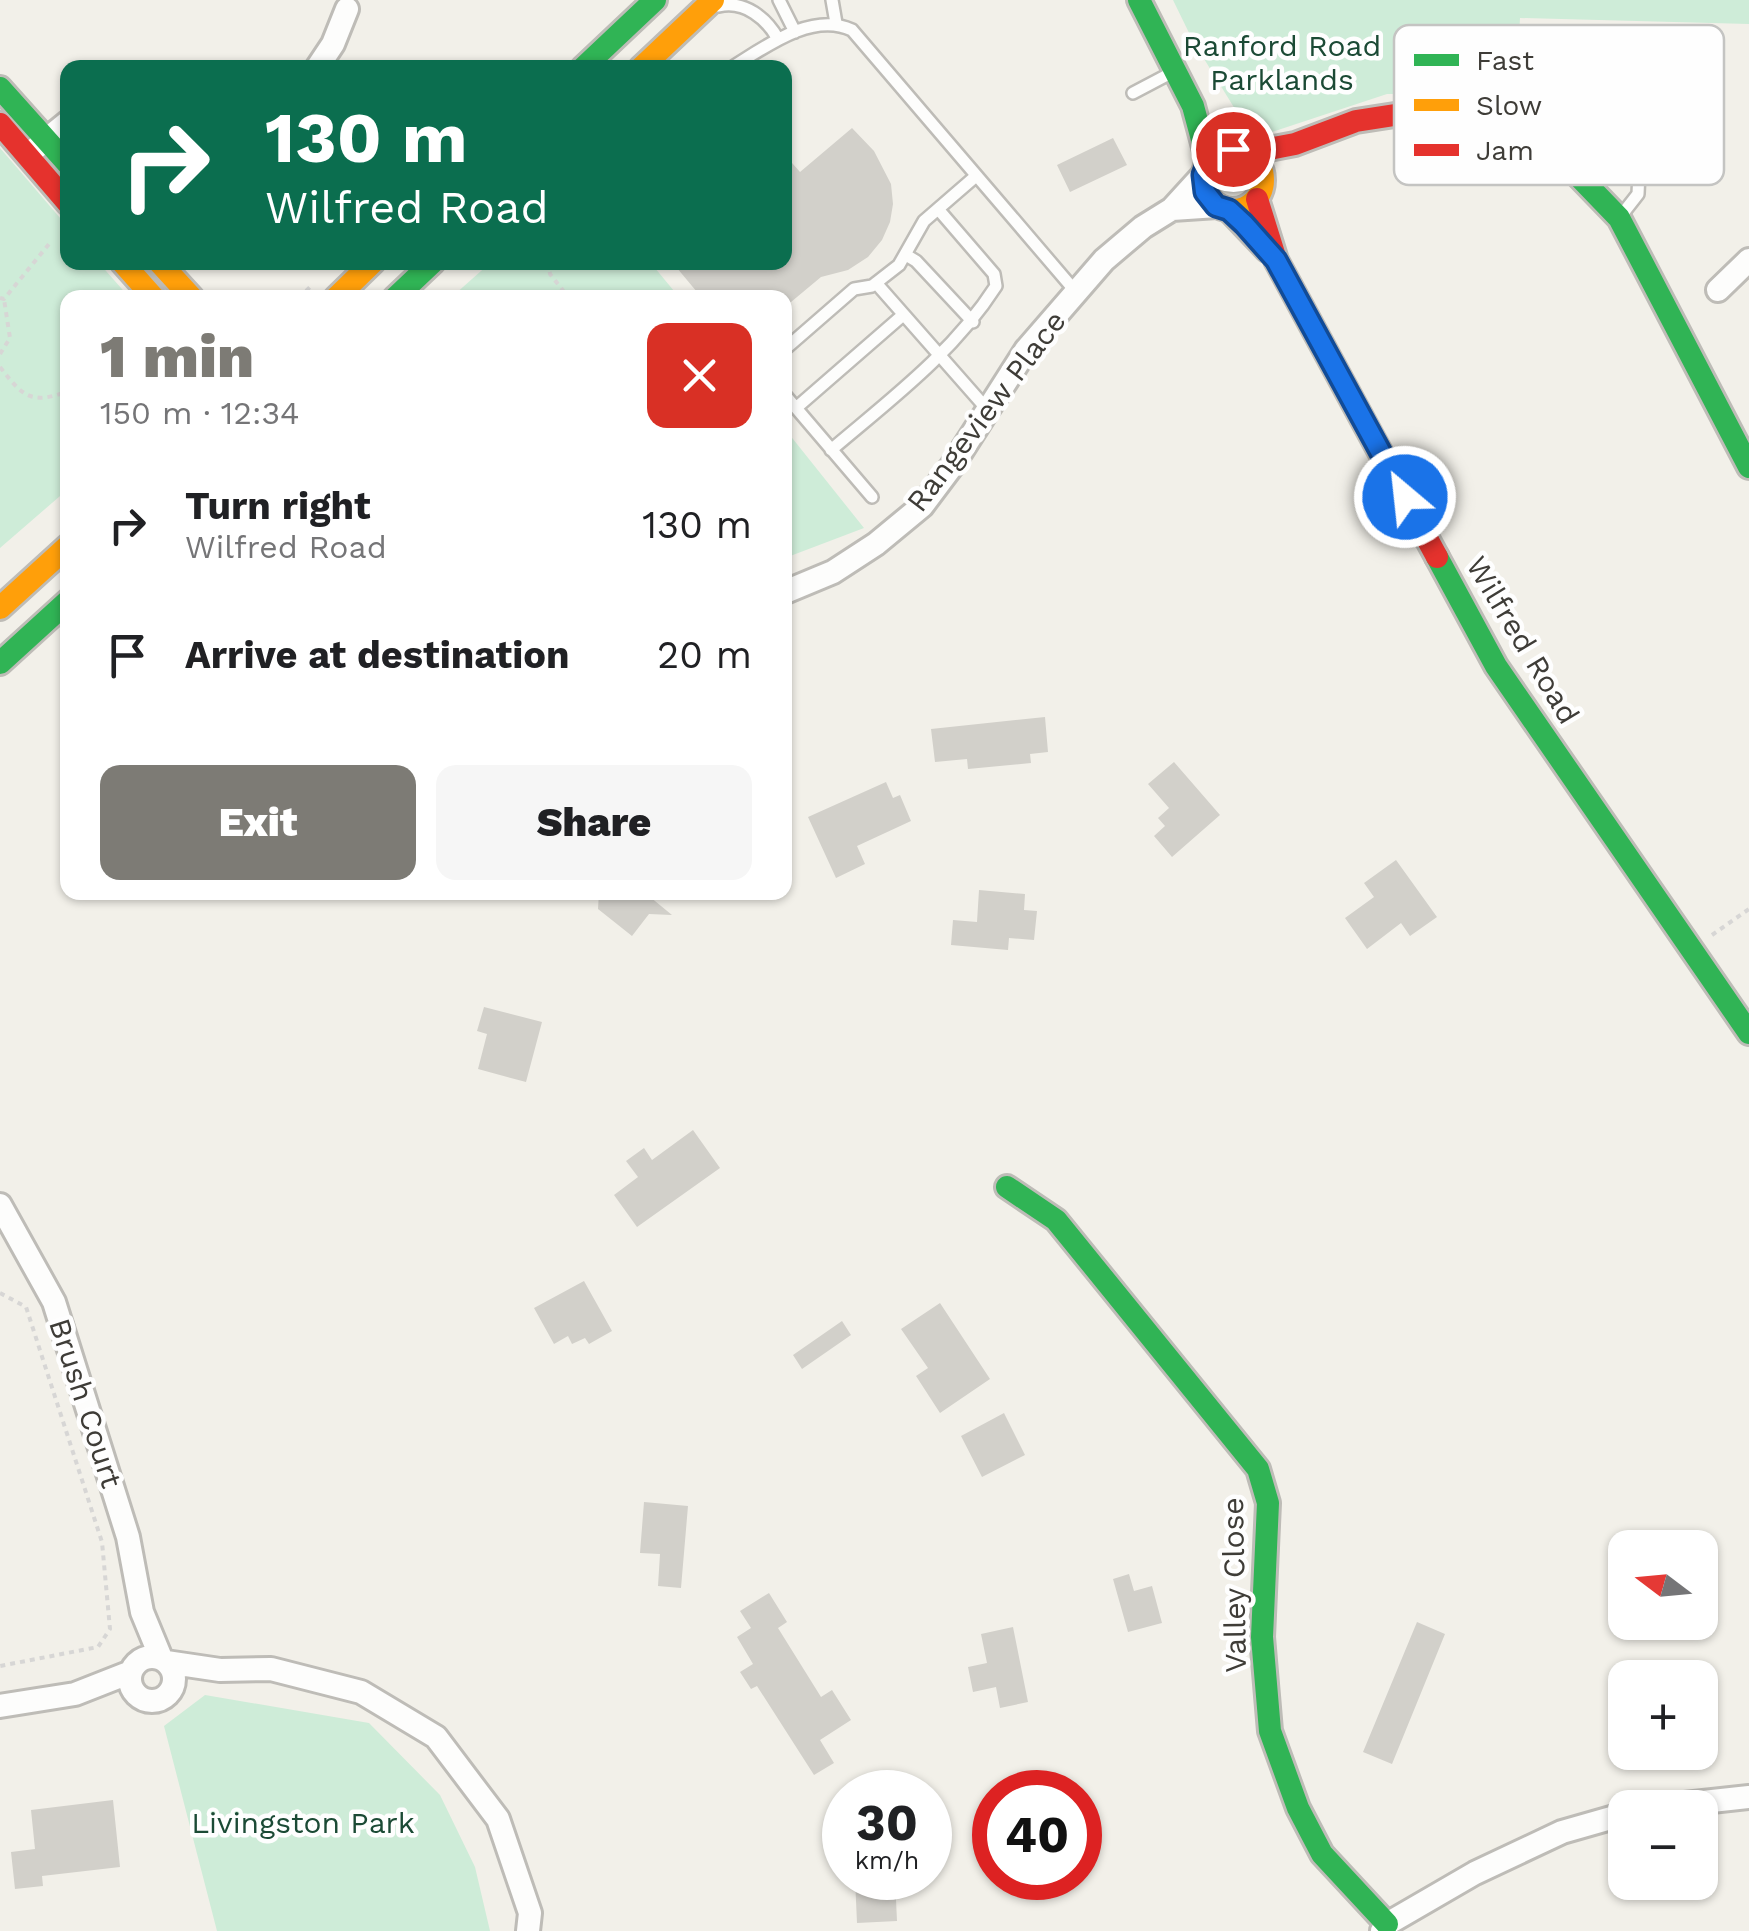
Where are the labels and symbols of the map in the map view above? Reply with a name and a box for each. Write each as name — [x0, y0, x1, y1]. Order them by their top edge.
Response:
legend — [1394, 25, 1724, 185]
park label: Ranford Road Parklands — [1183, 28, 1381, 97]
text: Fast — [1476, 44, 1534, 77]
text: Slow — [1476, 89, 1542, 122]
pin — [1191, 107, 1276, 192]
text: Jam — [1476, 134, 1534, 167]
street label: Rangeview Place — [899, 304, 1073, 518]
position arrow — [1353, 445, 1457, 549]
street label: Wilfred Road — [1459, 550, 1587, 730]
street label: Brush Court — [42, 1314, 130, 1492]
street label: Valley Close — [1215, 1497, 1253, 1673]
north arrow — [1608, 1530, 1718, 1640]
speed limit sign: 40 — [972, 1770, 1102, 1900]
park label: Livingston Park — [191, 1805, 415, 1840]

